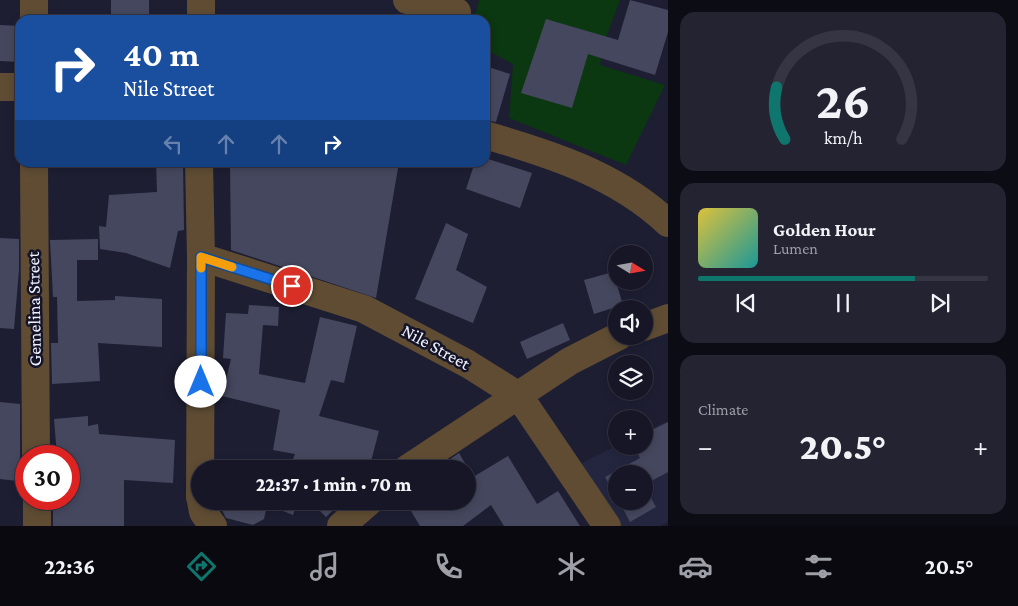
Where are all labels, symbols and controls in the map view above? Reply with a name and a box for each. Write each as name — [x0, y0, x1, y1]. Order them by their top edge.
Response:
icon: right — [40, 35, 105, 100]
text: 40 m — [123, 35, 200, 74]
text: 26 — [816, 71, 870, 129]
text: Nile Street — [123, 76, 214, 101]
text: km/h — [824, 128, 863, 148]
icon: left — [159, 130, 187, 158]
icon: ahead — [212, 130, 240, 158]
icon: ahead — [265, 130, 293, 158]
icon: right — [318, 130, 346, 158]
text: Golden Hour — [773, 219, 876, 240]
text: Lumen — [773, 240, 818, 257]
north arrow — [608, 245, 652, 290]
map controls — [608, 245, 653, 510]
street label: Gemelina Street — [23, 250, 45, 367]
pin — [271, 265, 313, 307]
icon: arrive — [278, 272, 306, 300]
icon: previous — [732, 289, 760, 317]
icon: pause — [829, 289, 857, 317]
icon: next — [926, 289, 954, 317]
button: sound — [608, 300, 653, 345]
street label: Nile Street — [398, 320, 474, 374]
position arrow — [174, 355, 226, 407]
button: layers — [608, 355, 653, 400]
text: Climate — [698, 401, 748, 418]
button: + — [608, 410, 653, 455]
text: 20.5° — [799, 425, 887, 467]
text: − — [698, 431, 713, 462]
text: + — [973, 431, 988, 462]
speed limit sign: 30 — [15, 445, 80, 510]
button: − — [608, 465, 653, 510]
text: 22:37 · 1 min · 70 m — [256, 474, 411, 495]
icon: directions — [184, 549, 219, 584]
icon: music — [307, 549, 342, 584]
icon: phone — [431, 549, 466, 584]
icon: climate — [554, 549, 589, 584]
icon: car — [678, 549, 713, 584]
icon: filters — [801, 549, 836, 584]
text: 22:36 — [44, 554, 95, 579]
text: 20.5° — [925, 554, 974, 579]

